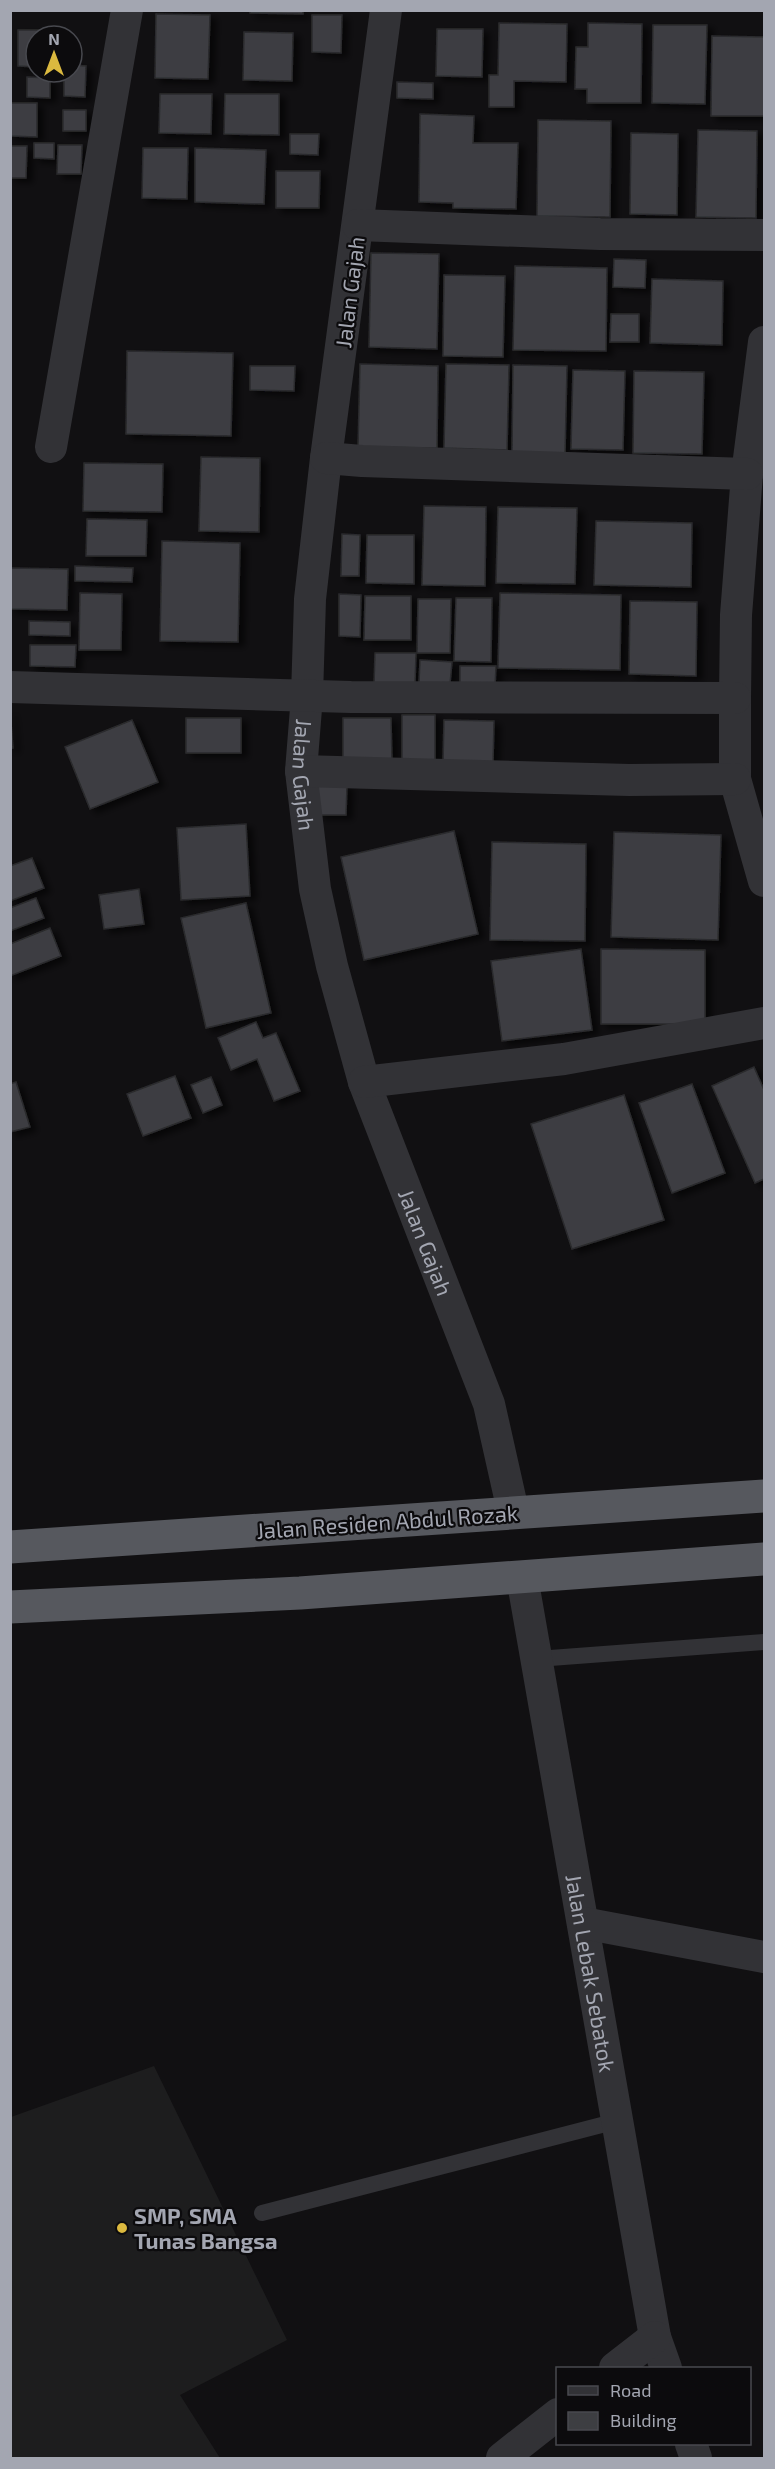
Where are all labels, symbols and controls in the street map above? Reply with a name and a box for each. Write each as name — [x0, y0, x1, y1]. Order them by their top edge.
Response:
north arrow — [24, 24, 84, 84]
text: N — [48, 29, 60, 48]
street label: Jalan Gajah — [329, 235, 370, 349]
street label: Jalan Gajah — [288, 718, 321, 832]
street label: Jalan Gajah — [394, 1185, 459, 1299]
street label: Jalan Residen Abdul Rozak — [255, 1499, 519, 1543]
street label: Jalan Lebak Sebatok — [561, 1872, 621, 2074]
place label: SMP, SMA Tunas Bangsa — [134, 2202, 278, 2253]
marker: SMP, SMA Tunas Bangsa — [115, 2221, 129, 2235]
legend — [556, 2367, 751, 2445]
text: Road — [610, 2379, 651, 2401]
text: Building — [610, 2409, 677, 2431]

